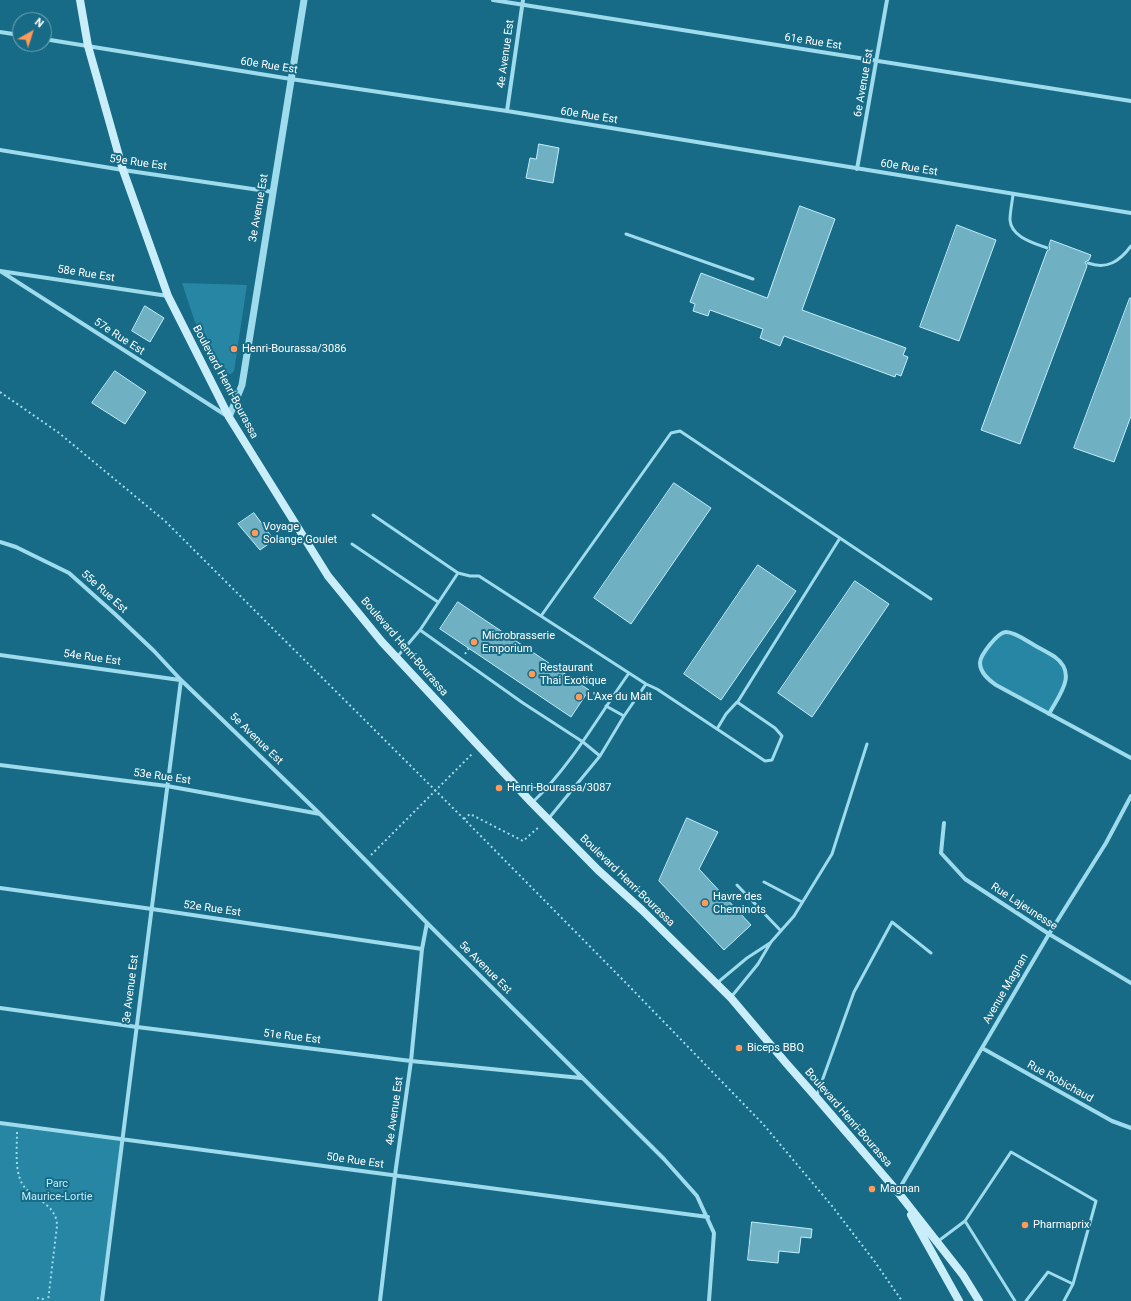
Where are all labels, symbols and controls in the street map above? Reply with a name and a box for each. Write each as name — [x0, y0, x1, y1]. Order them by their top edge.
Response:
north arrow — [12, 12, 52, 52]
text: N — [32, 16, 46, 31]
street label: 4e Avenue Est — [495, 19, 517, 89]
street label: 61e Rue Est — [783, 31, 843, 53]
street label: 6e Avenue Est — [852, 48, 876, 118]
street label: 60e Rue Est — [239, 55, 299, 77]
street label: 60e Rue Est — [559, 105, 619, 127]
street label: 59e Rue Est — [108, 152, 168, 174]
street label: 60e Rue Est — [879, 157, 939, 179]
street label: 3e Avenue Est — [247, 173, 271, 243]
street label: 58e Rue Est — [56, 263, 116, 285]
street label: 57e Rue Est — [91, 316, 147, 358]
street label: Boulevard Henri-Bourassa — [189, 323, 261, 441]
place label: Henri-Bourassa/3086 — [242, 342, 346, 356]
marker: Henri-Bourassa/3086 — [229, 344, 239, 354]
place label: Voyage Solange Goulet — [263, 520, 337, 546]
marker: Voyage Solange Goulet — [250, 528, 260, 538]
street label: 55e Rue Est — [78, 568, 130, 616]
street label: Boulevard Henri-Bourassa — [357, 595, 451, 699]
place label: Microbrasserie Emporium — [482, 629, 555, 655]
marker: Microbrasserie Emporium — [469, 637, 479, 647]
street label: 54e Rue Est — [62, 647, 122, 669]
place label: Restaurant Thai Exotique — [540, 661, 606, 687]
marker: Restaurant Thai Exotique — [527, 669, 537, 679]
place label: L'Axe du Malt — [587, 690, 652, 704]
marker: L'Axe du Malt — [574, 692, 584, 702]
street label: 5e Avenue Est — [227, 710, 285, 768]
street label: 53e Rue Est — [132, 766, 192, 788]
place label: Henri-Bourassa/3087 — [507, 781, 611, 795]
marker: Henri-Bourassa/3087 — [494, 783, 504, 793]
street label: Boulevard Henri-Bourassa — [577, 832, 677, 930]
street label: Rue Lajeunesse — [988, 881, 1060, 933]
place label: Havre des Cheminots — [713, 890, 766, 916]
street label: 52e Rue Est — [182, 898, 242, 920]
marker: Havre des Cheminots — [700, 898, 710, 908]
street label: 5e Avenue Est — [456, 939, 514, 997]
street label: Avenue Magnan — [981, 952, 1031, 1026]
street label: 3e Avenue Est — [120, 954, 142, 1024]
street label: 51e Rue Est — [262, 1027, 322, 1047]
place label: Biceps BBQ — [747, 1041, 804, 1055]
marker: Biceps BBQ — [734, 1043, 744, 1053]
street label: Rue Robichaud — [1025, 1058, 1095, 1106]
street label: Boulevard Henri-Bourassa — [801, 1066, 895, 1170]
street label: 4e Avenue Est — [384, 1076, 406, 1146]
street label: 50e Rue Est — [325, 1150, 385, 1172]
park label: Parc Maurice-Lortie — [22, 1177, 92, 1203]
place label: Magnan — [880, 1182, 920, 1196]
marker: Magnan — [867, 1184, 877, 1194]
place label: Pharmaprix — [1033, 1218, 1089, 1232]
marker: Pharmaprix — [1020, 1220, 1030, 1230]

